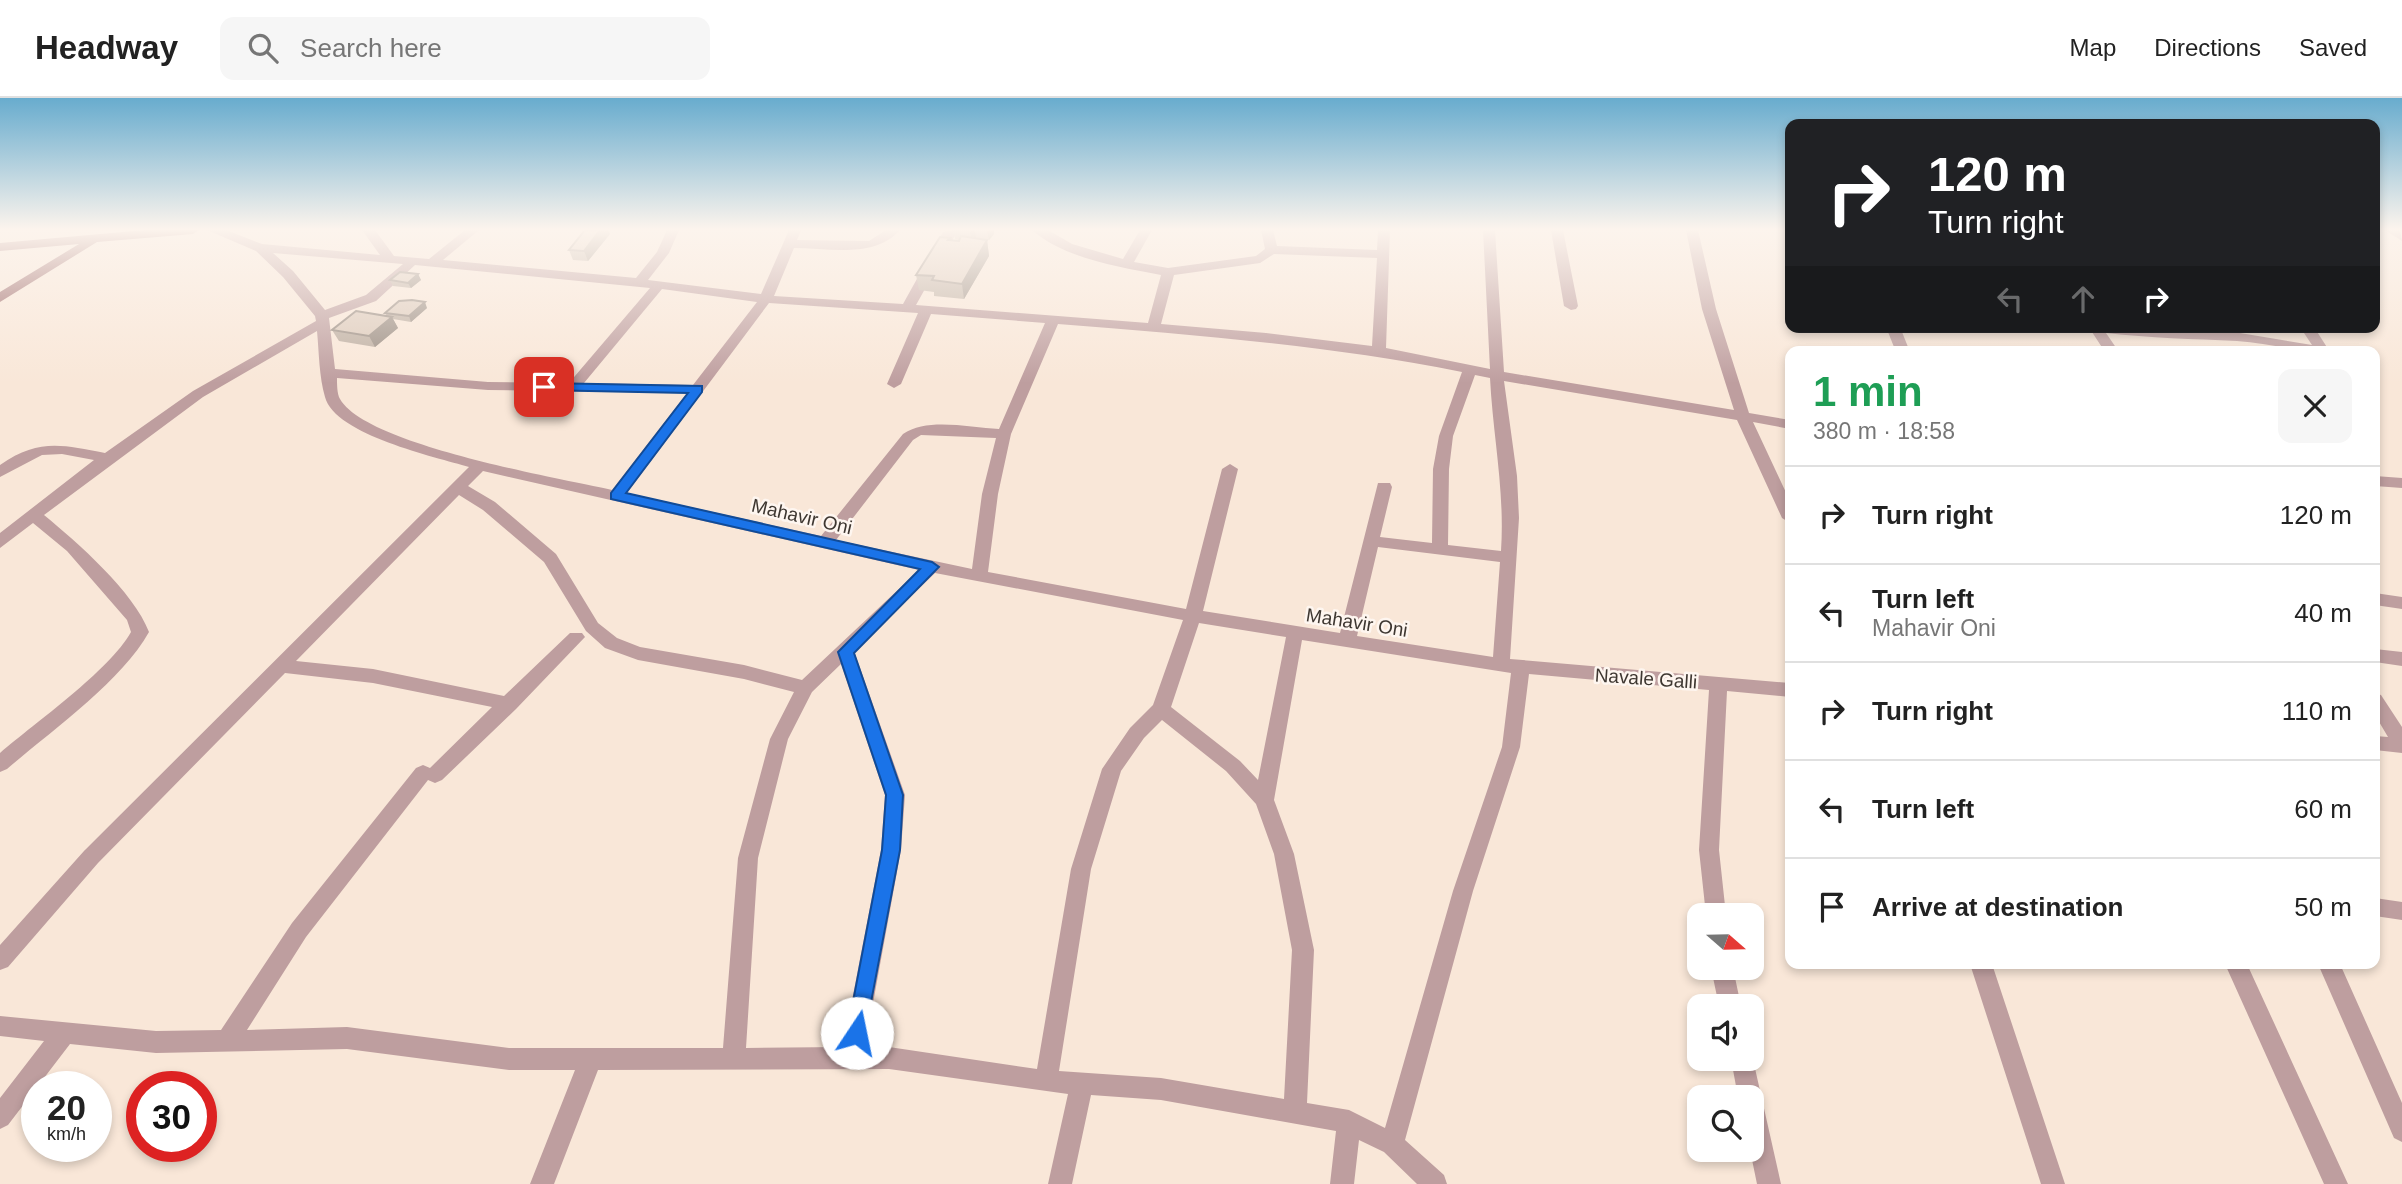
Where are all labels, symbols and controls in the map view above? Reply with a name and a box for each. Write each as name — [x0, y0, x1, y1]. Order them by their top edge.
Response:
search box — [220, 17, 710, 80]
text: Headway — [35, 29, 178, 66]
icon: search — [244, 29, 282, 67]
text: Search here — [300, 33, 442, 63]
text: Map — [2070, 34, 2116, 61]
text: Directions — [2154, 34, 2261, 61]
text: Saved — [2299, 34, 2367, 61]
icon: right — [1813, 147, 1904, 238]
text: 120 m — [1928, 147, 2067, 201]
text: Turn right — [1928, 204, 2064, 240]
icon: left — [1991, 280, 2029, 318]
icon: ahead — [2064, 280, 2102, 318]
icon: right — [2137, 280, 2175, 318]
pin — [514, 357, 574, 417]
icon: arrive — [525, 368, 563, 406]
text: 1 min — [1813, 368, 1923, 415]
button: close — [2278, 369, 2352, 443]
text: 380 m · 18:58 — [1813, 418, 1955, 444]
street label: Mahavir Oni — [750, 495, 854, 538]
icon: right — [1813, 496, 1851, 534]
text: Turn right — [1872, 500, 1993, 530]
text: 120 m — [2280, 500, 2352, 530]
text: Turn left — [1872, 584, 1974, 614]
icon: left — [1813, 594, 1851, 632]
text: 40 m — [2294, 598, 2352, 628]
street label: Mahavir Oni — [1305, 604, 1409, 641]
text: Mahavir Oni — [1872, 615, 1996, 641]
street label: Navale Galli — [1594, 664, 1698, 693]
icon: right — [1813, 692, 1851, 730]
text: Turn right — [1872, 696, 1993, 726]
text: 110 m — [2282, 696, 2352, 726]
icon: left — [1813, 790, 1851, 828]
text: Turn left — [1872, 794, 1974, 824]
text: 60 m — [2294, 794, 2352, 824]
icon: arrive — [1813, 888, 1851, 926]
text: Arrive at destination — [1872, 892, 2123, 922]
text: 50 m — [2294, 892, 2352, 922]
north arrow — [1687, 903, 1764, 980]
map controls — [1687, 903, 1764, 1162]
button: sound — [1687, 994, 1764, 1071]
position arrow — [820, 996, 894, 1070]
speed limit sign: 30 — [126, 1071, 217, 1162]
button: search — [1687, 1085, 1764, 1162]
text: 20 — [47, 1088, 86, 1127]
text: km/h — [47, 1124, 86, 1144]

